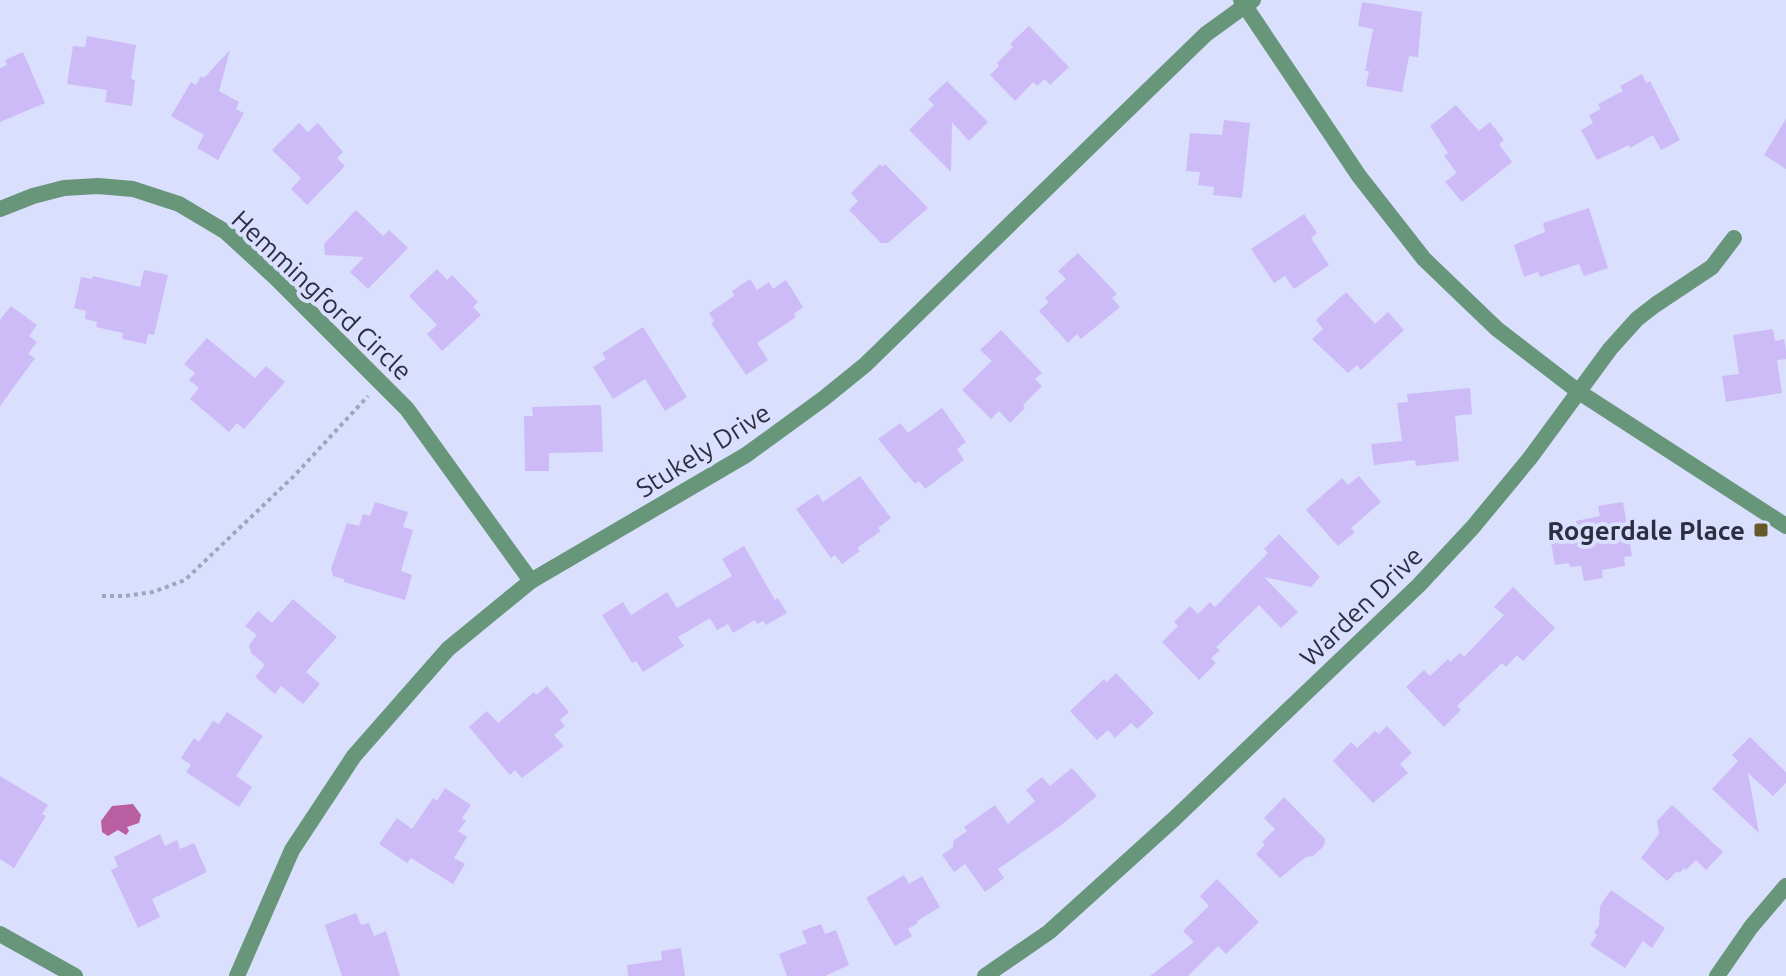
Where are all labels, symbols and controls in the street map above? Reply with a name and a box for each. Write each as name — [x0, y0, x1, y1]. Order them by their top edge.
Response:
street label: Hemmingford Circle — [226, 204, 418, 386]
street label: Stukely Drive — [631, 397, 775, 503]
place label: Rogerdale Place — [1547, 516, 1745, 545]
marker: Rogerdale Place — [1752, 521, 1770, 539]
street label: Warden Drive — [1294, 540, 1428, 672]

